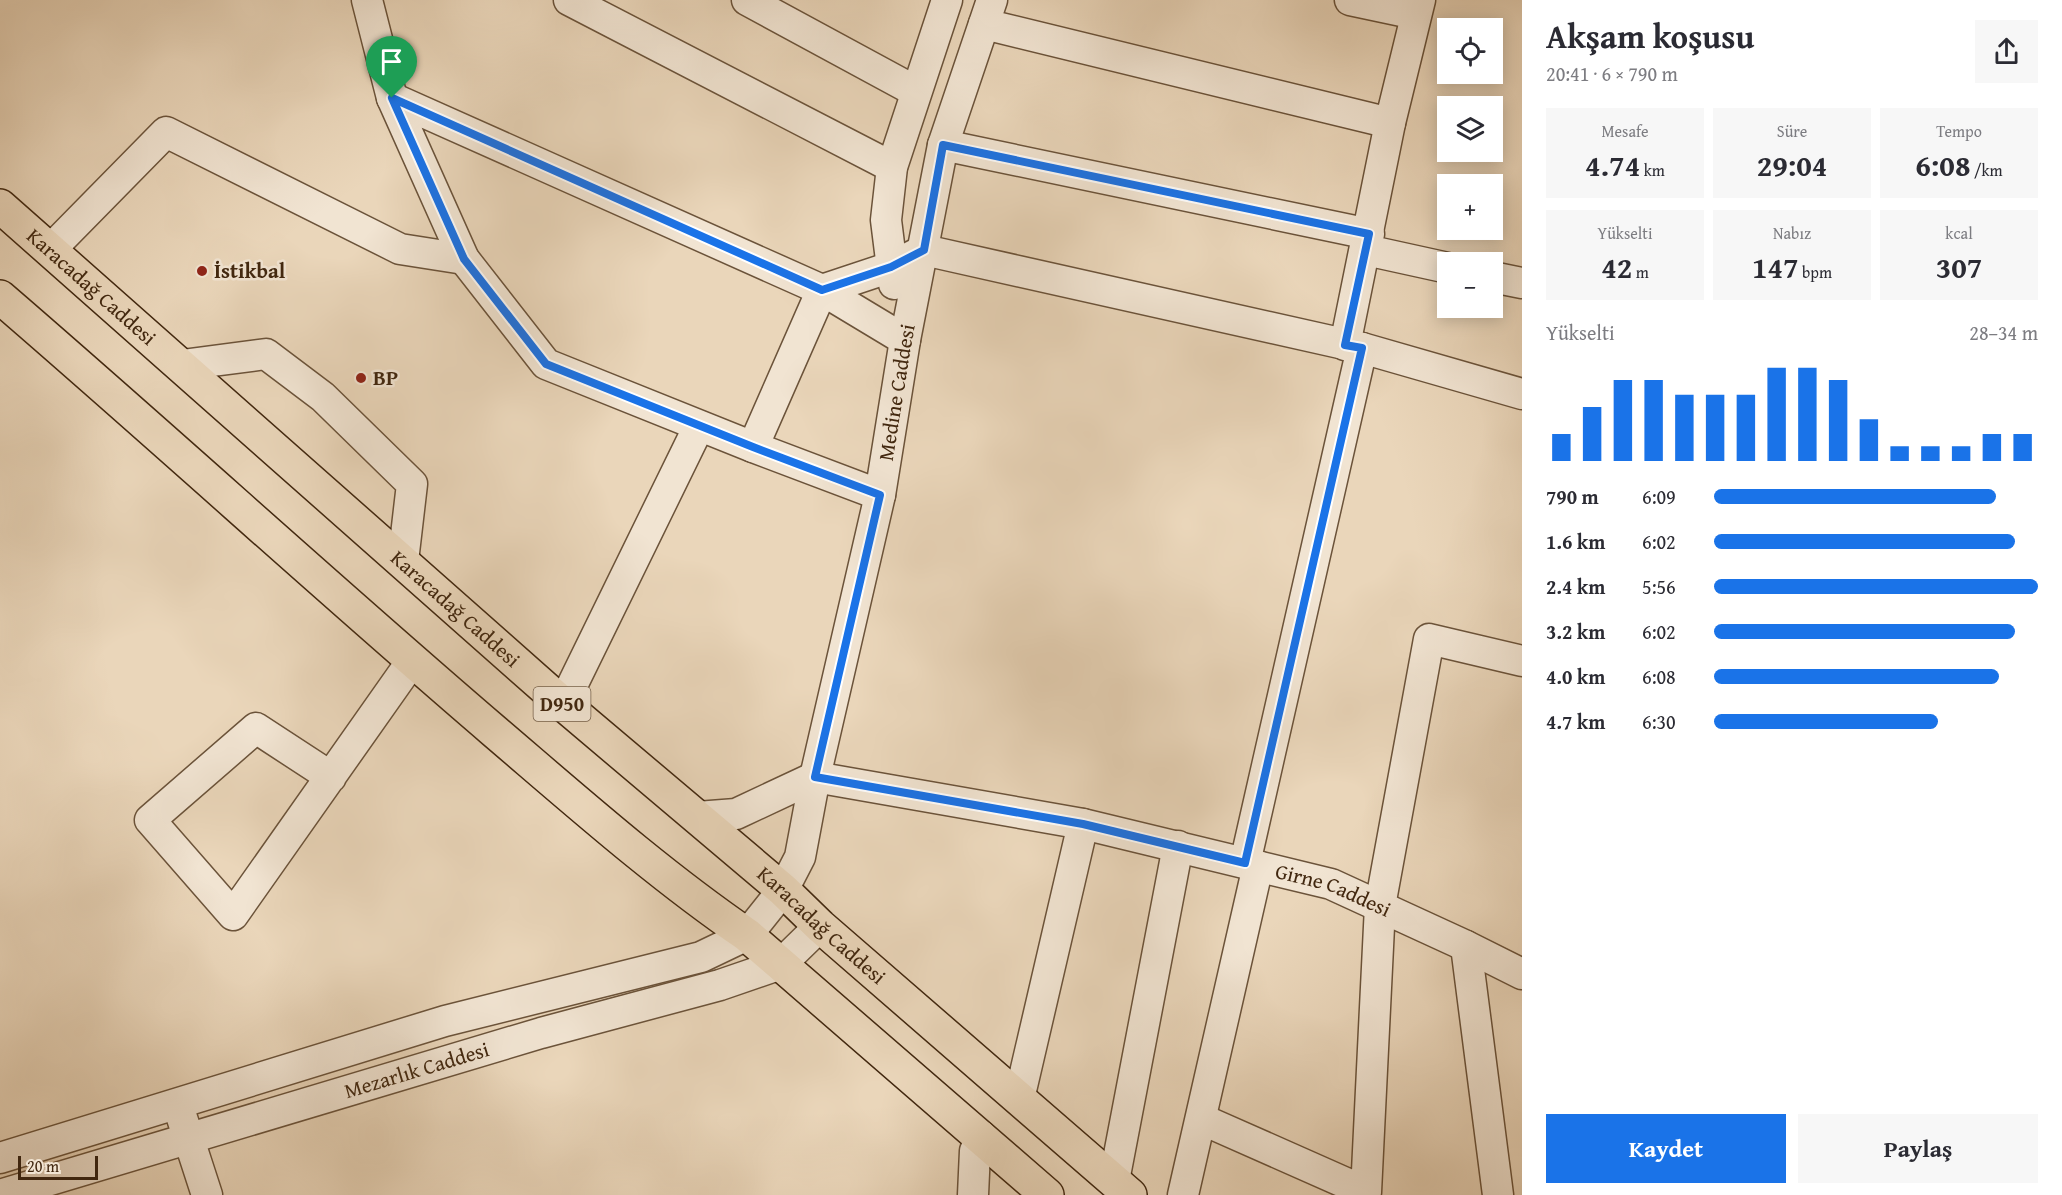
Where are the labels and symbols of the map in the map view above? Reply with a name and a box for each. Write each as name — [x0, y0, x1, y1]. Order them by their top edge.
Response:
pin — [366, 36, 417, 98]
street label: Karacadağ Caddesi — [20, 220, 164, 353]
place label: İstikbal — [214, 255, 286, 286]
marker: İstikbal — [195, 264, 209, 278]
street label: Medine Caddesi — [870, 321, 923, 463]
place label: BP — [373, 362, 398, 393]
marker: BP — [354, 371, 368, 385]
street label: Karacadağ Caddesi — [384, 542, 528, 675]
road number: D950 — [534, 687, 590, 721]
street label: Girne Caddesi — [1272, 855, 1396, 925]
street label: Karacadağ Caddesi — [751, 859, 893, 992]
street label: Mezarlık Caddesi — [340, 1033, 493, 1106]
scale bar — [18, 1153, 98, 1180]

